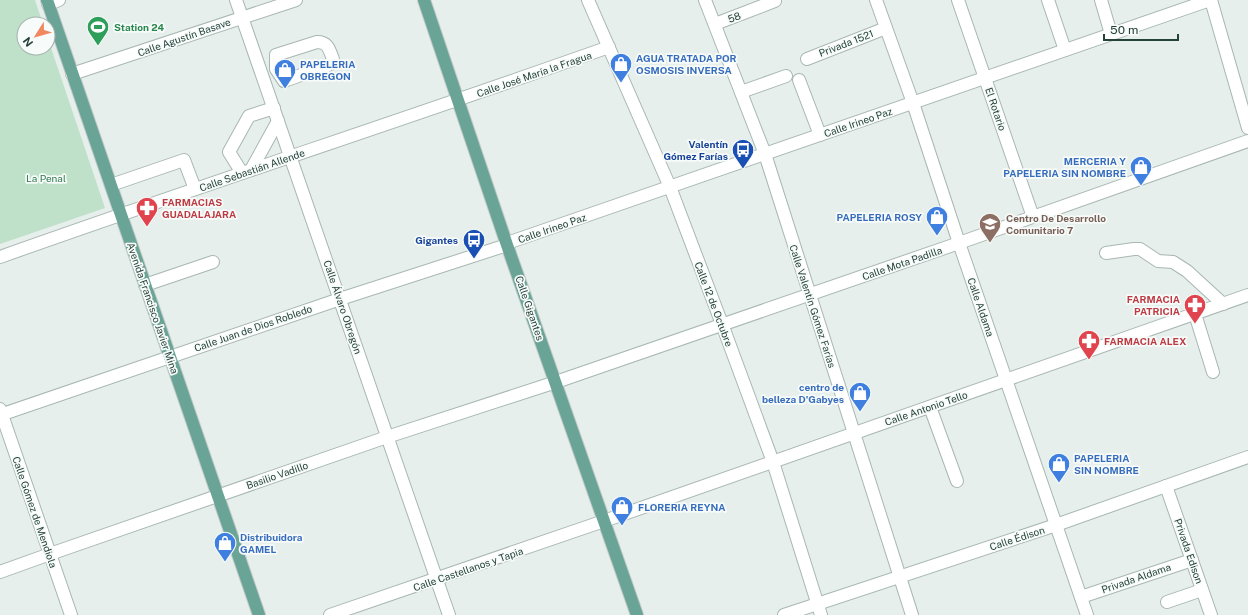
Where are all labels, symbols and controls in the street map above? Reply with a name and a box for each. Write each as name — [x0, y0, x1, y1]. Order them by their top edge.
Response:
street label: 58 — [726, 9, 742, 25]
sports icon: Station 24 — [85, 14, 111, 47]
street label: Calle Agustín Basave — [136, 15, 232, 59]
north arrow — [16, 16, 56, 56]
scale bar — [1104, 16, 1178, 42]
place label: Station 24 — [114, 21, 165, 33]
text: 50 m — [1110, 23, 1138, 37]
street label: Privada 1521 — [817, 27, 875, 59]
text: N — [21, 35, 35, 49]
street label: Calle José María la Fragua — [475, 49, 593, 99]
shop icon: AGUA TRATADA POR OSMOSIS INVERSA — [608, 51, 634, 84]
place label: AGUA TRATADA POR OSMOSIS INVERSA — [636, 52, 737, 76]
shop icon: PAPELERIA OBREGON — [272, 57, 298, 90]
place label: PAPELERIA OBREGON — [300, 58, 355, 82]
street label: El Rotario — [983, 86, 1009, 133]
street label: Calle Irineo Paz — [822, 105, 894, 139]
bus stop icon: Valentín Gómez Farías — [730, 137, 756, 170]
place label: Valentín Gómez Farías — [663, 138, 728, 162]
street label: Calle Sebastián Allende — [198, 146, 307, 194]
shop icon: MERCERIA Y PAPELERIA SIN NOMBRE — [1128, 154, 1154, 187]
place label: MERCERIA Y PAPELERIA SIN NOMBRE — [1003, 155, 1126, 179]
park label: La Penal — [26, 172, 66, 184]
pharmacy icon: FARMACIAS GUADALAJARA — [134, 195, 160, 228]
place label: FARMACIAS GUADALAJARA — [162, 196, 236, 220]
shop icon: PAPELERIA ROSY — [924, 204, 950, 237]
street label: Calle Irineo Paz — [516, 211, 588, 245]
place label: PAPELERIA ROSY — [837, 211, 922, 223]
school or university icon: Centro De Desarrollo Comunitario 7 — [977, 211, 1003, 244]
place label: Centro De Desarrollo Comunitario 7 — [1006, 212, 1106, 236]
bus stop icon: Gigantes — [461, 227, 487, 260]
place label: Gigantes — [415, 234, 458, 246]
street label: Avenida Francisco Javier Mina — [125, 241, 181, 375]
street label: Calle Valentín Gómez Farías — [787, 243, 839, 369]
street label: Calle Mota Padilla — [860, 244, 944, 282]
street label: Calle Álvaro Obregón — [321, 259, 365, 356]
street label: Calle 12 de Octubre — [692, 260, 736, 348]
street label: Calle Gigantes — [513, 274, 547, 342]
street label: Calle Aldama — [965, 276, 997, 338]
pharmacy icon: FARMACIA PATRICIA — [1182, 292, 1208, 325]
place label: FARMACIA PATRICIA — [1127, 293, 1180, 317]
street label: Calle Juan de Dios Robledo — [192, 302, 314, 354]
pharmacy icon: FARMACIA ALEX — [1076, 328, 1102, 361]
place label: FARMACIA ALEX — [1104, 335, 1186, 347]
shop icon: centro de belleza D'Gabyes — [847, 380, 873, 413]
place label: centro de belleza D'Gabyes — [762, 381, 844, 405]
street label: Calle Antonio Tello — [883, 388, 969, 428]
shop icon: PAPELERIA SIN NOMBRE — [1046, 451, 1072, 484]
place label: PAPELERIA SIN NOMBRE — [1074, 452, 1139, 476]
street label: Calle Gómez de Mendiola — [10, 455, 60, 569]
street label: Basilio Vadillo — [244, 459, 310, 491]
shop icon: FLORERIA REYNA — [609, 494, 635, 527]
place label: FLORERIA REYNA — [638, 501, 725, 513]
street label: Privada Edison — [1172, 517, 1206, 585]
street label: Calle Édison — [988, 523, 1046, 553]
shop icon: Distribuidora GAMEL — [212, 530, 238, 563]
place label: Distribuidora GAMEL — [240, 531, 303, 555]
street label: Calle Castellanos y Tapia — [411, 545, 525, 593]
street label: Privada Aldama — [1100, 560, 1172, 596]

